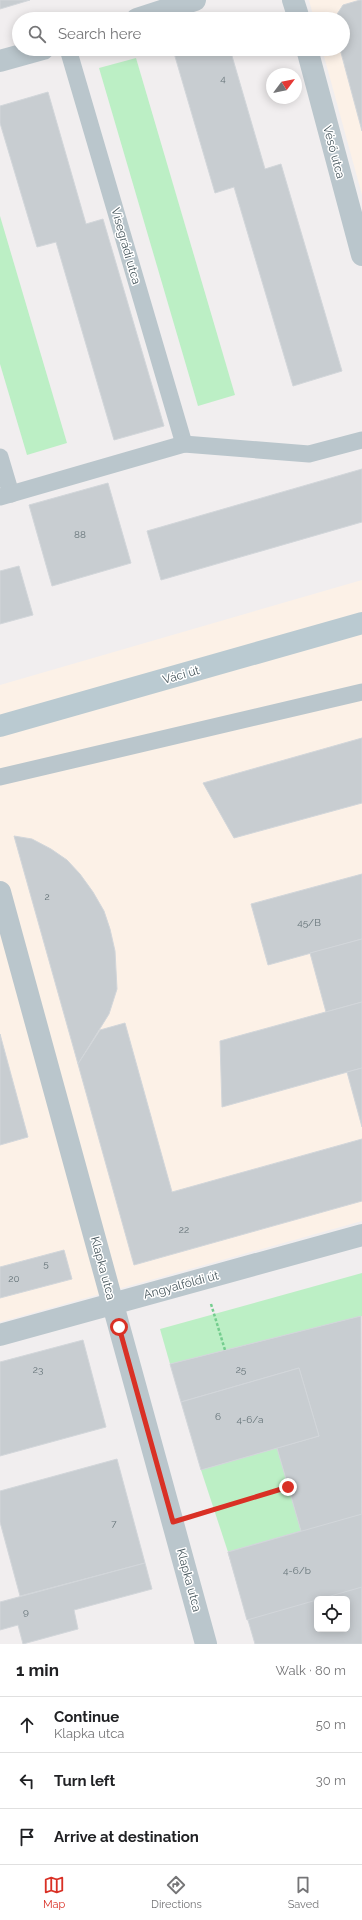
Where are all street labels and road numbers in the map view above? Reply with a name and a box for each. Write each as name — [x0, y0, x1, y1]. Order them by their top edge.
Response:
street label: Véső utca — [320, 124, 348, 180]
street label: Visegrádi utca — [108, 206, 144, 286]
street label: Váci út — [161, 663, 201, 687]
street label: Klapka utca — [88, 1235, 118, 1301]
street label: Angyalföldi út — [142, 1268, 220, 1302]
street label: Klapka utca — [174, 1547, 204, 1613]

